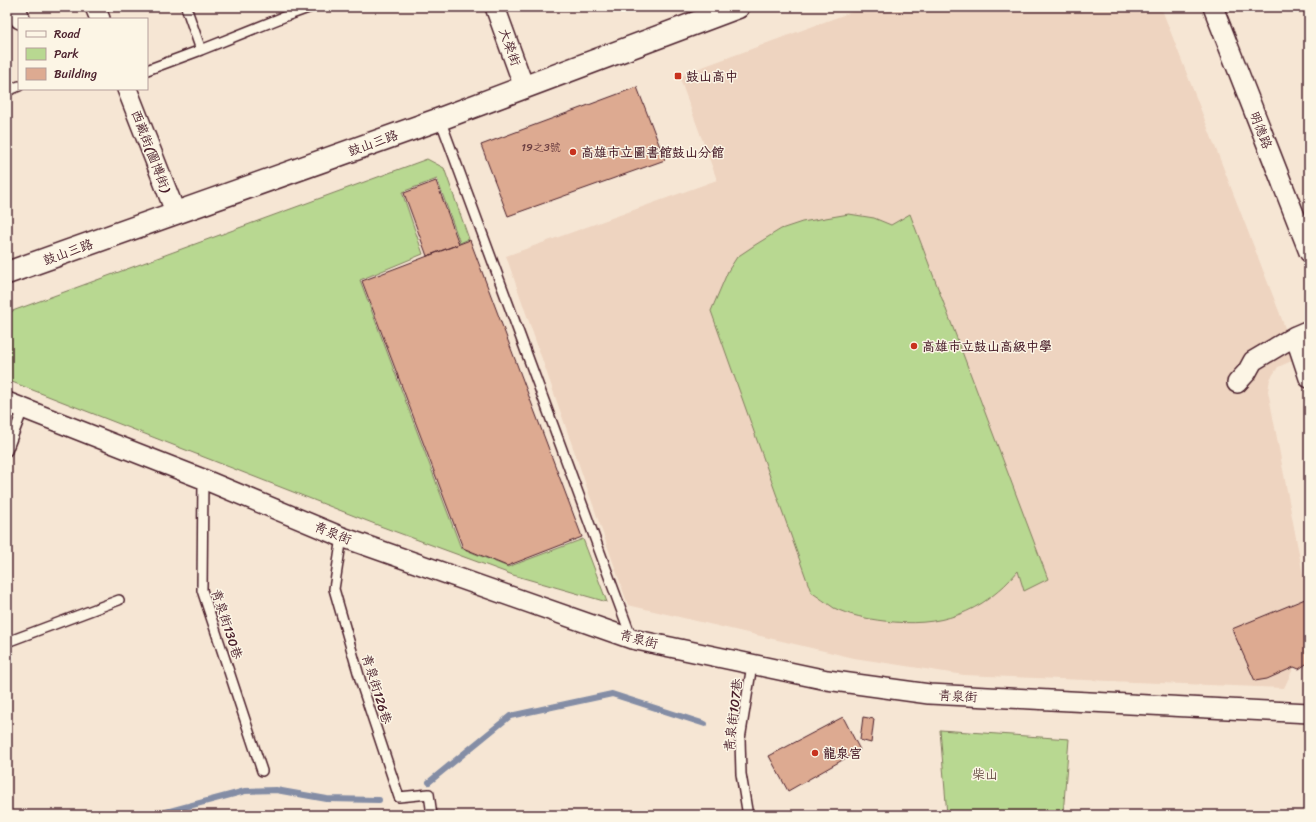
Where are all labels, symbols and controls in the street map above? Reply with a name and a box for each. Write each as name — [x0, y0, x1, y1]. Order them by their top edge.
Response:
legend — [18, 18, 148, 90]
text: Road — [54, 23, 81, 45]
street label: 大榮街 — [493, 25, 527, 69]
text: Park — [54, 43, 79, 65]
text: Building — [54, 63, 97, 85]
place label: 鼓山高中 — [686, 65, 738, 88]
marker: 鼓山高中 — [673, 71, 683, 81]
street label: 西藏街(圖博街) — [125, 106, 178, 197]
street label: 明德路 — [1243, 108, 1279, 152]
street label: 鼓山三路 — [345, 123, 401, 163]
house number: 19之3號 — [521, 138, 561, 157]
place label: 高雄市立圖書館鼓山分館 — [581, 141, 724, 164]
marker: 高雄市立圖書館鼓山分館 — [568, 147, 578, 157]
street label: 鼓山三路 — [40, 232, 96, 272]
place label: 高雄市立鼓山高級中學 — [922, 335, 1052, 358]
marker: 高雄市立鼓山高級中學 — [909, 341, 919, 351]
street label: 青泉街 — [311, 515, 355, 551]
street label: 青泉街130巷 — [205, 586, 249, 662]
street label: 青泉街 — [617, 623, 661, 655]
street label: 青泉街126巷 — [355, 651, 399, 727]
street label: 青泉街107巷 — [717, 677, 749, 753]
street label: 青泉街 — [938, 683, 978, 709]
place label: 龍泉宮 — [823, 742, 862, 765]
marker: 龍泉宮 — [810, 748, 820, 758]
park label: 柴山 — [972, 763, 998, 786]

